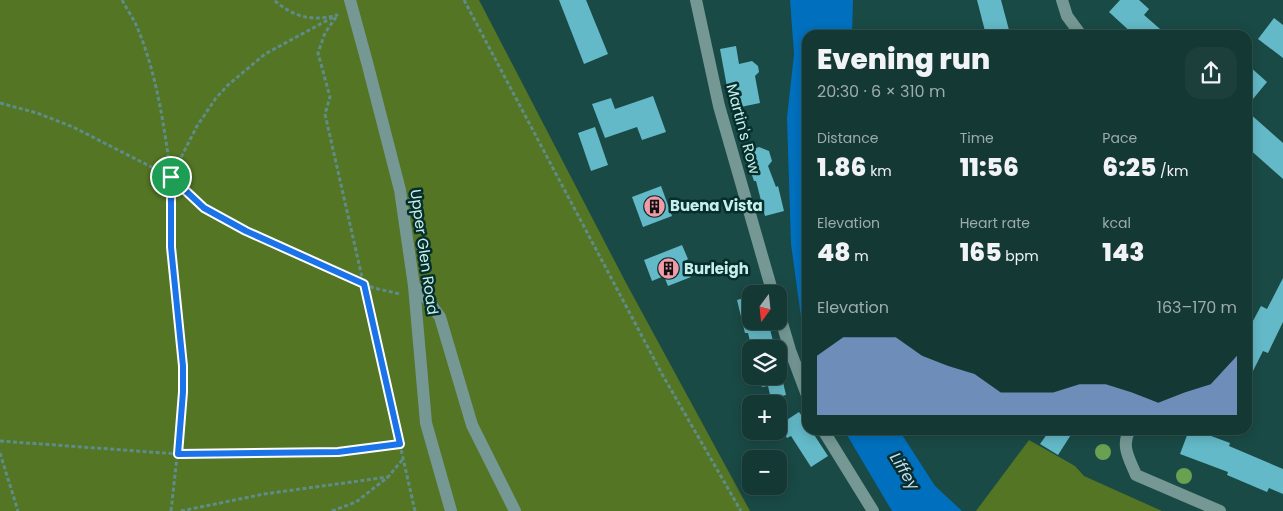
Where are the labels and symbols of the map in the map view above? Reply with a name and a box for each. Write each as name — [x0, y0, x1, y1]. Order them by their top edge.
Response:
street label: Martin's Row — [721, 81, 766, 177]
pin — [150, 156, 192, 198]
street label: Upper Glen Road — [405, 188, 444, 316]
building icon: Buena Vista — [642, 194, 666, 218]
place label: Buena Vista — [670, 195, 763, 216]
building icon: Burleigh — [656, 257, 680, 281]
place label: Burleigh — [684, 258, 749, 279]
north arrow — [742, 285, 788, 330]
water label: Liffey — [884, 448, 926, 495]

